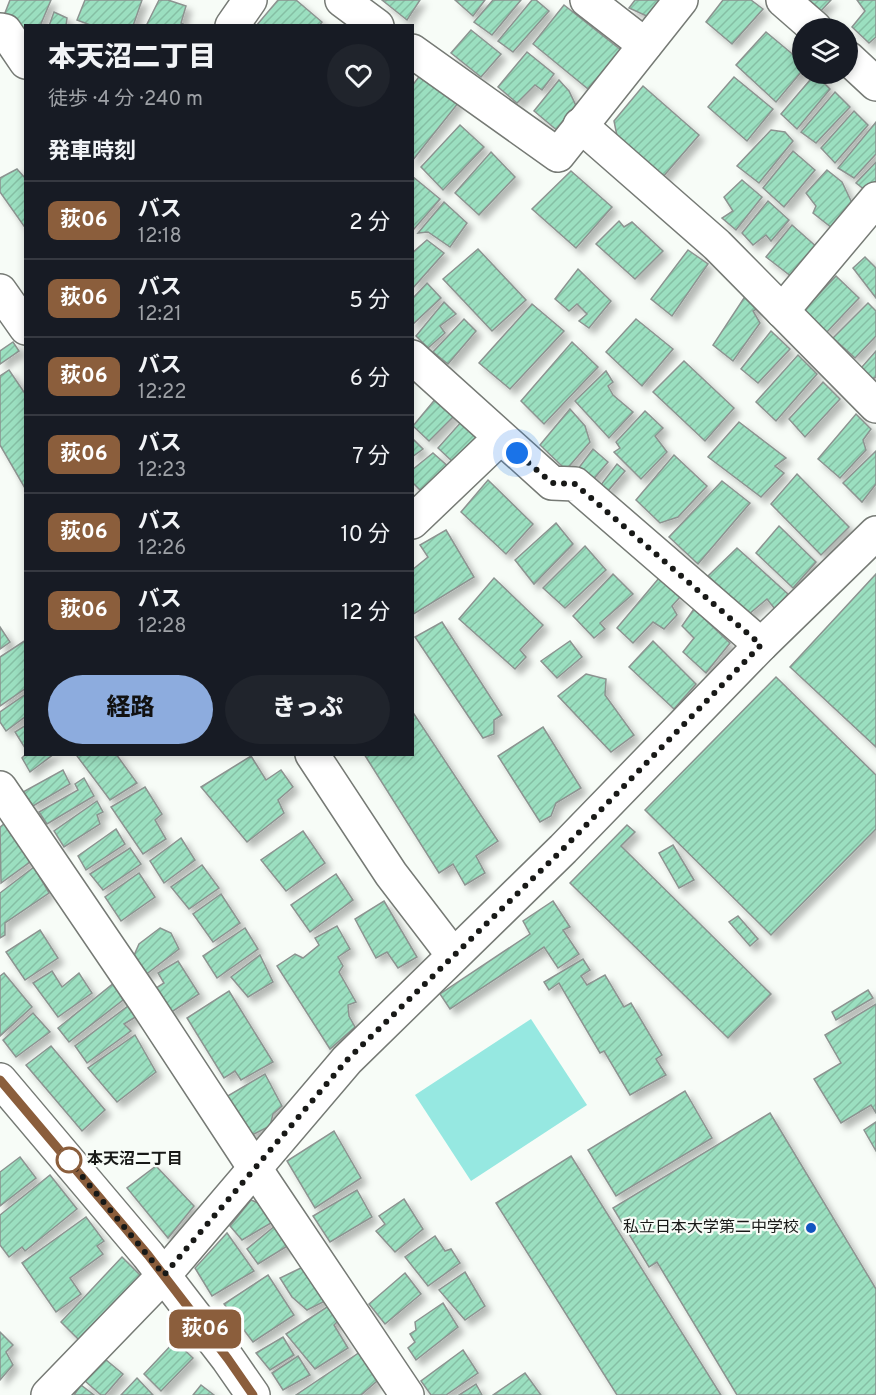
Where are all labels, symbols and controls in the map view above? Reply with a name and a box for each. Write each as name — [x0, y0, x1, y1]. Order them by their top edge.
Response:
map controls — [792, 18, 858, 84]
button: layers — [792, 18, 858, 84]
text: 本天沼二丁目 — [48, 41, 216, 77]
button: heart — [327, 44, 390, 107]
text: 徒歩 · 4 分 · 240 m — [48, 87, 203, 113]
text: 発車時刻 — [48, 139, 136, 166]
text: バス — [138, 197, 182, 224]
text: 荻06 — [60, 207, 108, 234]
text: 2 分 — [349, 210, 390, 237]
text: 12:18 — [138, 224, 182, 250]
text: バス — [138, 275, 182, 302]
text: 荻06 — [60, 285, 108, 312]
text: 5 分 — [349, 288, 390, 315]
text: 12:21 — [138, 302, 182, 328]
text: バス — [138, 353, 182, 380]
text: 荻06 — [60, 363, 108, 390]
text: 6 分 — [350, 366, 390, 393]
text: 12:22 — [138, 380, 186, 406]
text: バス — [138, 431, 182, 458]
your location — [502, 438, 532, 468]
text: 荻06 — [60, 441, 108, 468]
text: 7 分 — [352, 444, 390, 471]
text: 12:23 — [138, 458, 186, 484]
text: バス — [138, 509, 182, 536]
text: 荻06 — [60, 519, 108, 546]
text: 10 分 — [341, 522, 390, 549]
text: 12:26 — [138, 536, 186, 562]
text: バス — [138, 587, 182, 614]
text: 荻06 — [60, 597, 108, 624]
text: 12 分 — [341, 600, 390, 627]
text: 12:28 — [138, 614, 186, 640]
button: 経路 — [48, 675, 213, 744]
button: きっぷ — [225, 675, 390, 744]
marker: 本天沼二丁目 — [56, 1147, 82, 1173]
place label: 本天沼二丁目 — [87, 1150, 183, 1170]
place label: 私立日本大学第二中学校 — [623, 1218, 799, 1238]
marker: 私立日本大学第二中学校 — [804, 1221, 818, 1235]
line badge: 荻06 — [170, 1310, 240, 1348]
text: 荻06 — [181, 1316, 229, 1343]

